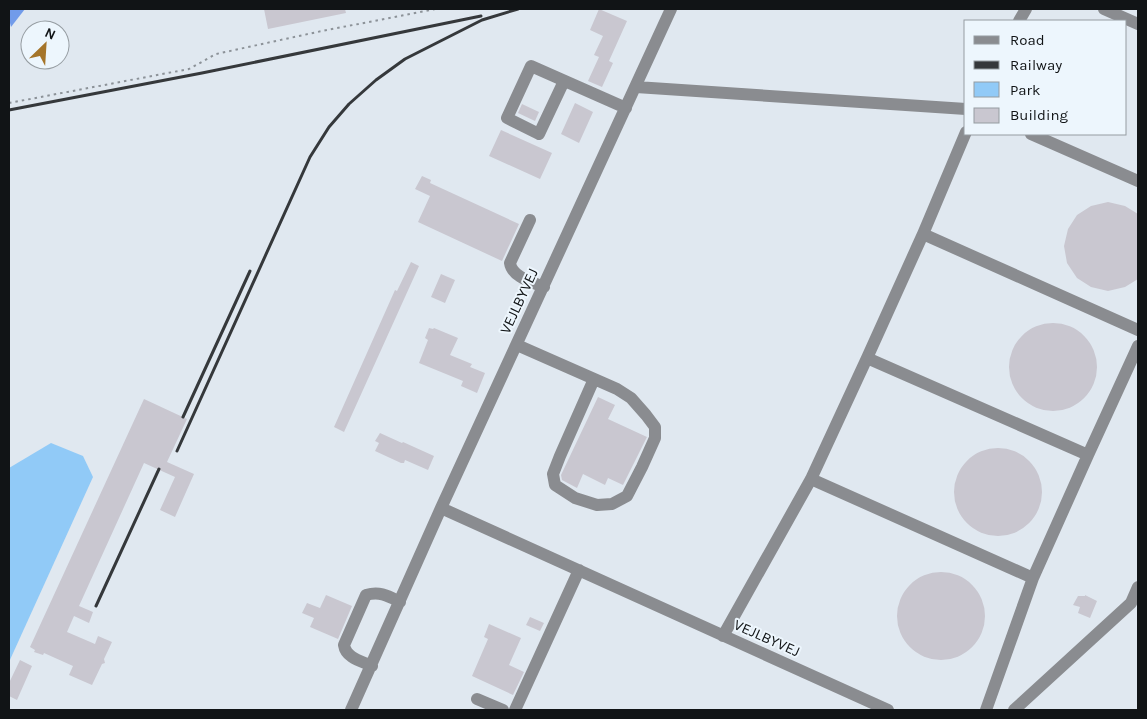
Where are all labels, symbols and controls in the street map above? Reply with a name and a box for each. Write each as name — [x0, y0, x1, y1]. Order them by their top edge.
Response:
north arrow — [20, 20, 70, 70]
legend — [964, 20, 1127, 135]
text: N — [42, 24, 58, 43]
text: Road — [1010, 31, 1045, 49]
text: Railway — [1010, 56, 1062, 74]
text: Park — [1010, 81, 1040, 99]
text: Building — [1010, 106, 1068, 124]
street label: VEJLBYVEJ — [496, 265, 542, 337]
street label: VEJLBYVEJ — [731, 615, 803, 661]

